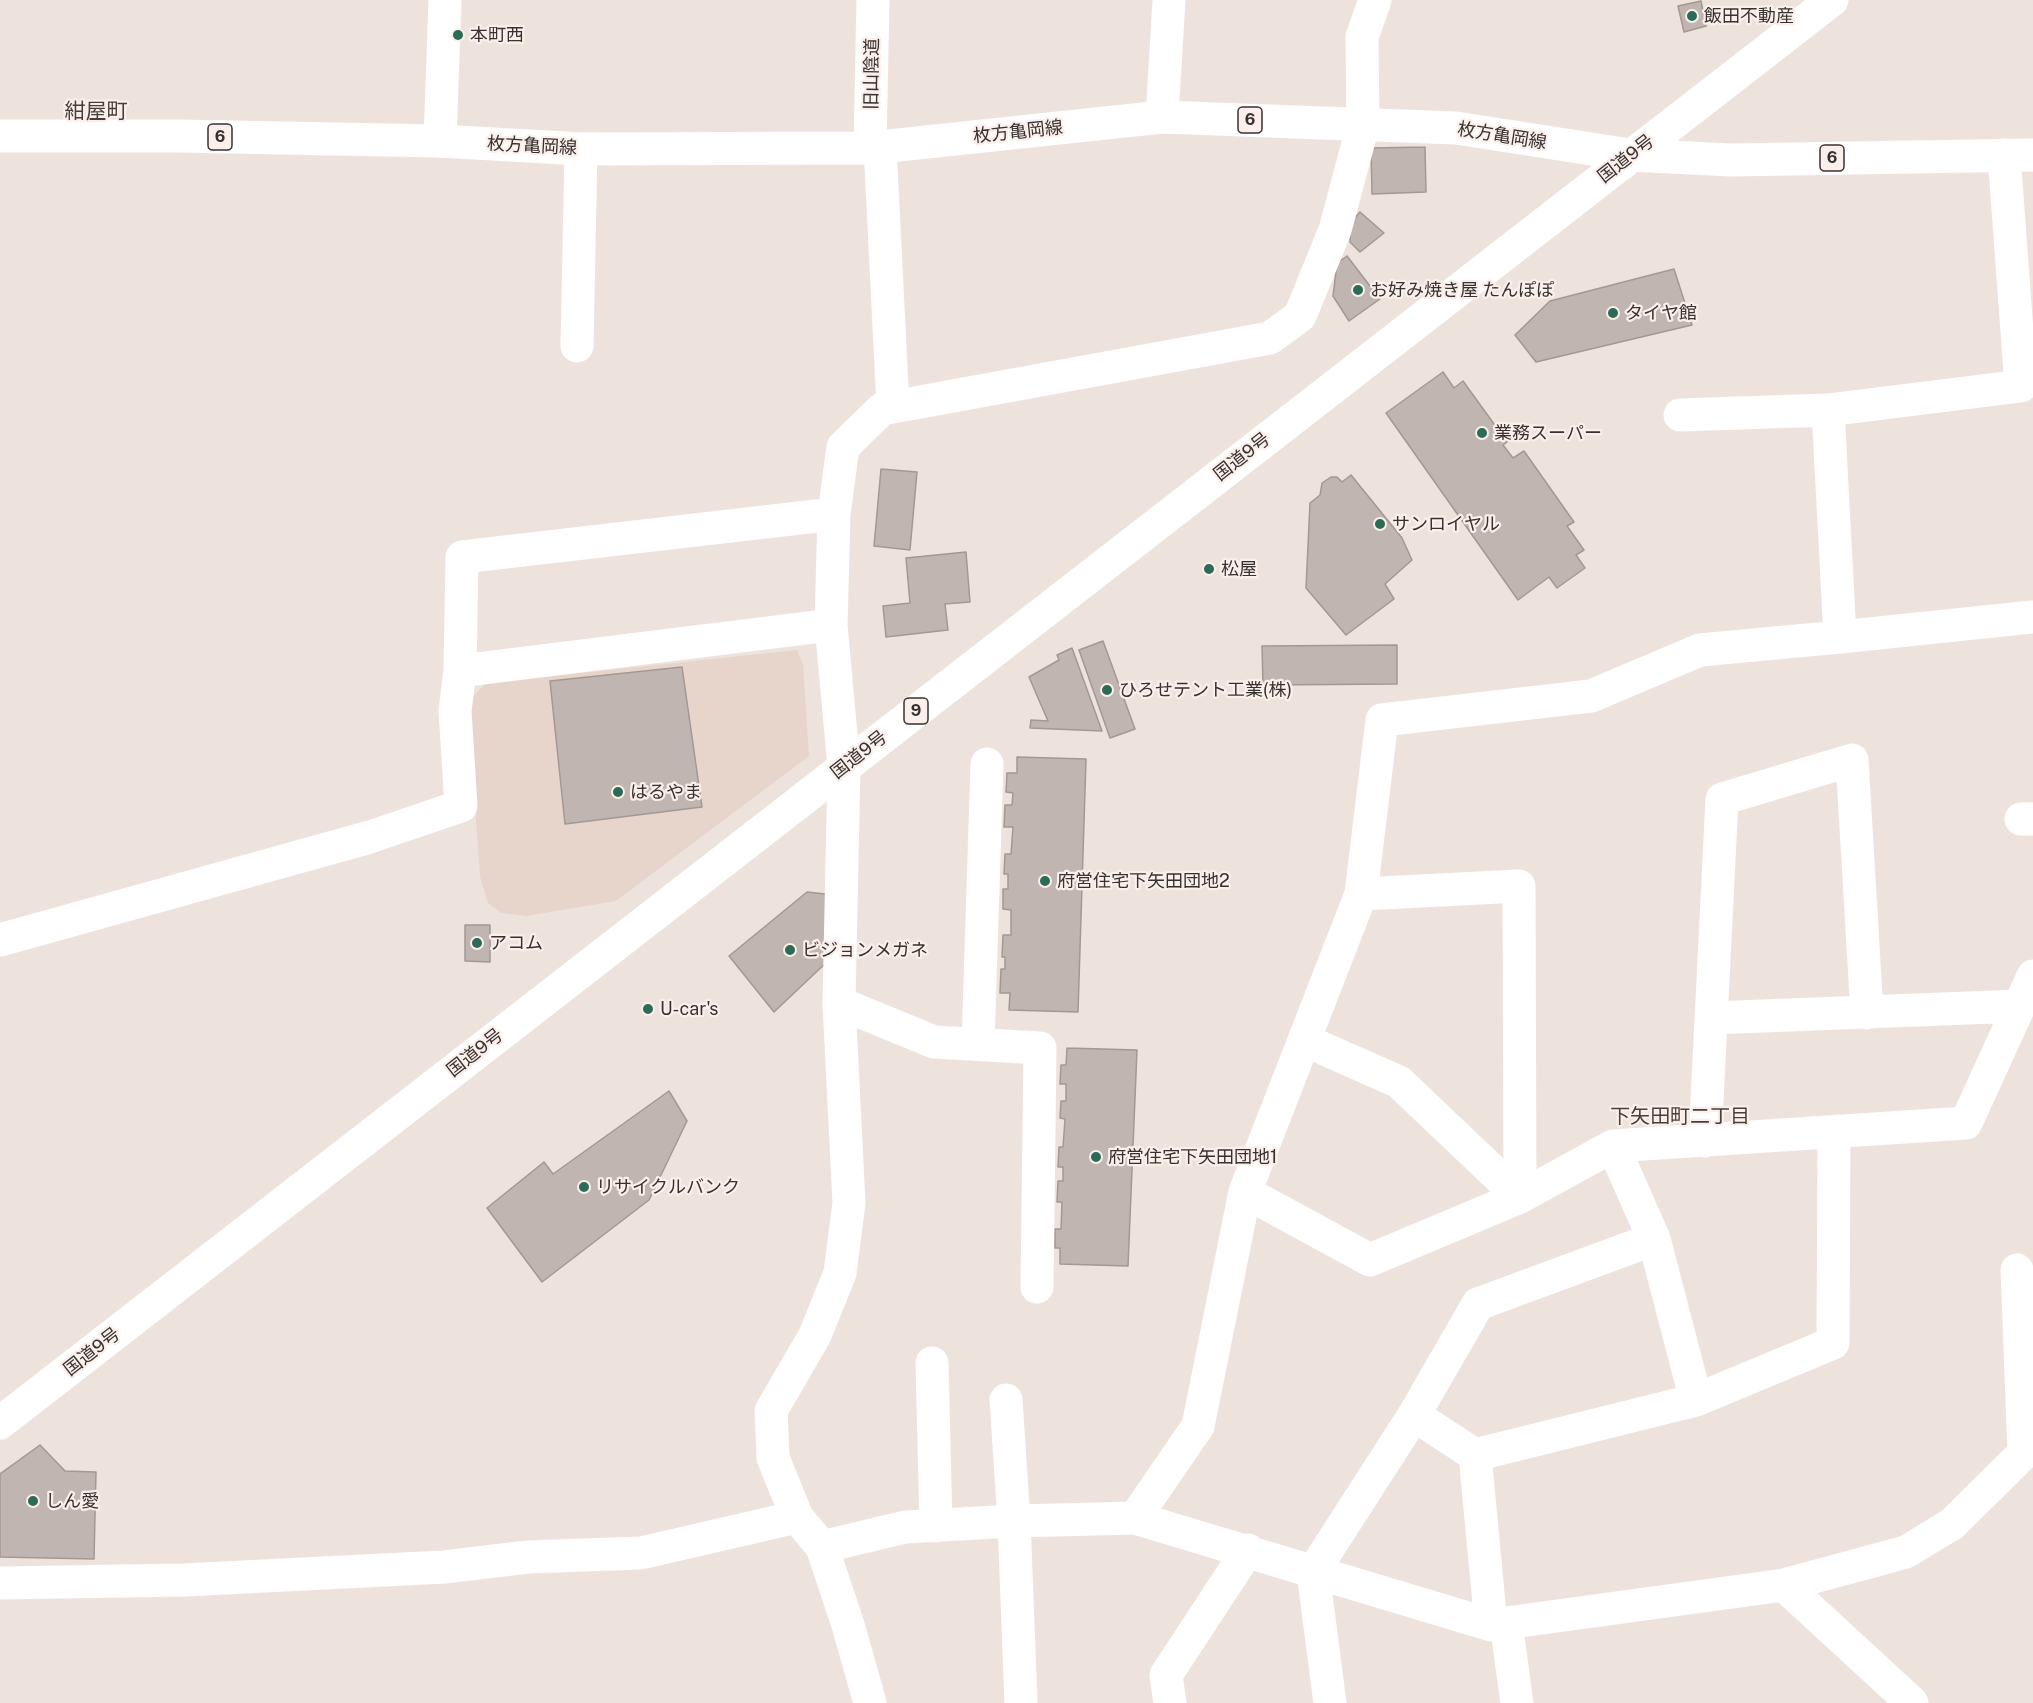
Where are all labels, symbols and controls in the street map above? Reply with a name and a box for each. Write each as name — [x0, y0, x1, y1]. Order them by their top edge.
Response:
place label: 飯田不動産 — [1704, 5, 1794, 27]
marker: 飯田不動産 — [1685, 9, 1699, 23]
place label: 本町西 — [470, 24, 524, 46]
marker: 本町西 — [451, 28, 465, 42]
street label: 旧山陰道 — [861, 38, 883, 110]
district label: 紺屋町 — [65, 99, 127, 125]
road number: 6 — [1238, 107, 1262, 133]
street label: 枚方亀岡線 — [972, 117, 1064, 147]
street label: 枚方亀岡線 — [1456, 118, 1548, 154]
road number: 6 — [208, 124, 232, 150]
street label: 国道9号 — [1594, 130, 1658, 188]
street label: 枚方亀岡線 — [486, 133, 578, 159]
road number: 6 — [1820, 145, 1844, 171]
place label: お好み焼き屋 たんぽぽ — [1370, 279, 1554, 301]
marker: お好み焼き屋 たんぽぽ — [1351, 283, 1365, 297]
place label: タイヤ館 — [1625, 302, 1697, 324]
marker: タイヤ館 — [1606, 306, 1620, 320]
place label: 業務スーパー — [1494, 422, 1602, 444]
marker: 業務スーパー — [1475, 426, 1489, 440]
street label: 国道9号 — [1210, 428, 1274, 486]
place label: サンロイヤル — [1392, 513, 1500, 535]
marker: サンロイヤル — [1373, 517, 1387, 531]
place label: 松屋 — [1221, 558, 1257, 580]
marker: 松屋 — [1202, 562, 1216, 576]
place label: ひろせテント工業(株) — [1119, 679, 1292, 701]
marker: ひろせテント工業(株) — [1100, 683, 1114, 697]
road number: 9 — [904, 698, 928, 724]
street label: 国道9号 — [827, 726, 891, 784]
place label: はるやま — [630, 781, 702, 803]
marker: はるやま — [611, 785, 625, 799]
place label: 府営住宅下矢田団地2 — [1057, 870, 1230, 892]
marker: 府営住宅下矢田団地2 — [1038, 874, 1052, 888]
place label: アコム — [489, 932, 543, 954]
marker: アコム — [470, 936, 484, 950]
place label: ビジョンメガネ — [802, 939, 928, 961]
marker: ビジョンメガネ — [783, 943, 797, 957]
place label: U-car's — [660, 998, 718, 1020]
marker: U-car's — [641, 1002, 655, 1016]
street label: 国道9号 — [443, 1024, 507, 1082]
district label: 下矢田町二丁目 — [1610, 1105, 1750, 1129]
place label: 府営住宅下矢田団地1 — [1108, 1146, 1277, 1168]
marker: 府営住宅下矢田団地1 — [1089, 1150, 1103, 1164]
place label: リサイクルバンク — [596, 1176, 740, 1198]
marker: リサイクルバンク — [577, 1180, 591, 1194]
street label: 国道9号 — [60, 1323, 124, 1381]
place label: しん愛 — [45, 1490, 99, 1512]
marker: しん愛 — [26, 1494, 40, 1508]

